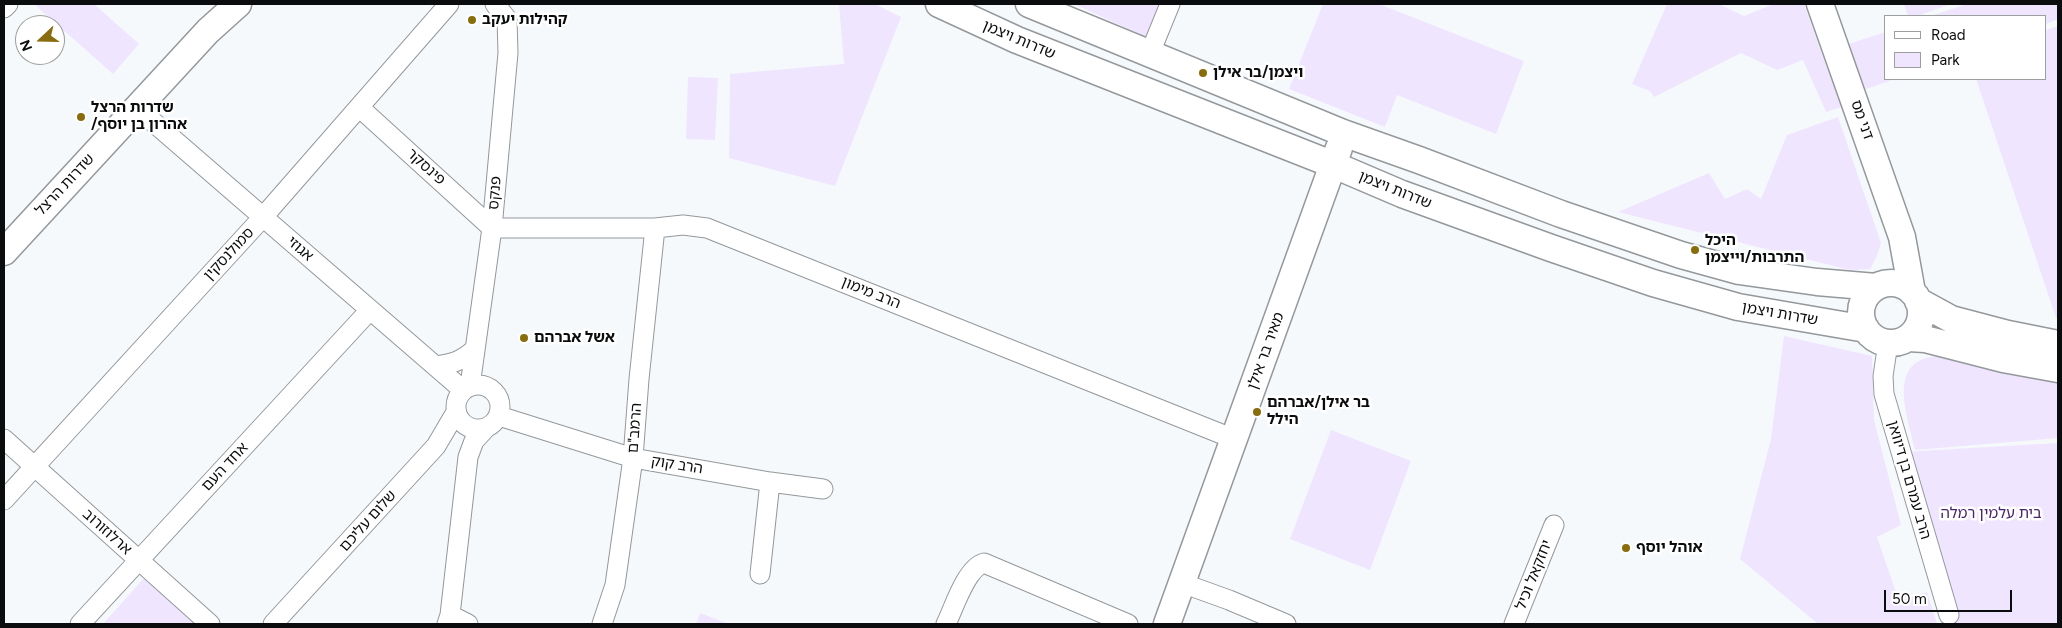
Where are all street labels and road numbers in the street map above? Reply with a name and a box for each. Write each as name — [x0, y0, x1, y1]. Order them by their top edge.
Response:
street label: שדרות ויצמן — [980, 17, 1058, 63]
street label: דני מס — [1847, 98, 1877, 142]
street label: פינסקר — [403, 145, 449, 189]
street label: שדרות הרצל — [32, 150, 98, 220]
street label: שדרות ויצמן — [1356, 167, 1434, 213]
street label: פנקס — [485, 175, 505, 211]
street label: סמולנסקין — [200, 224, 258, 284]
street label: אגוזי — [283, 233, 317, 265]
street label: הרב מימון — [839, 273, 903, 313]
street label: שדרות ויצמן — [1741, 298, 1819, 330]
street label: מאיר בר אילן — [1244, 310, 1288, 392]
street label: הרמב"ם — [624, 402, 646, 454]
street label: הרב עמרם בן דיוואן — [1883, 419, 1935, 541]
street label: אחד העם — [198, 439, 252, 495]
street label: הרב קוק — [650, 452, 704, 478]
street label: שלום עליכם — [336, 487, 400, 555]
street label: ארלוזורוב — [79, 505, 135, 559]
street label: יחזקאל וכיל — [1512, 537, 1556, 613]

